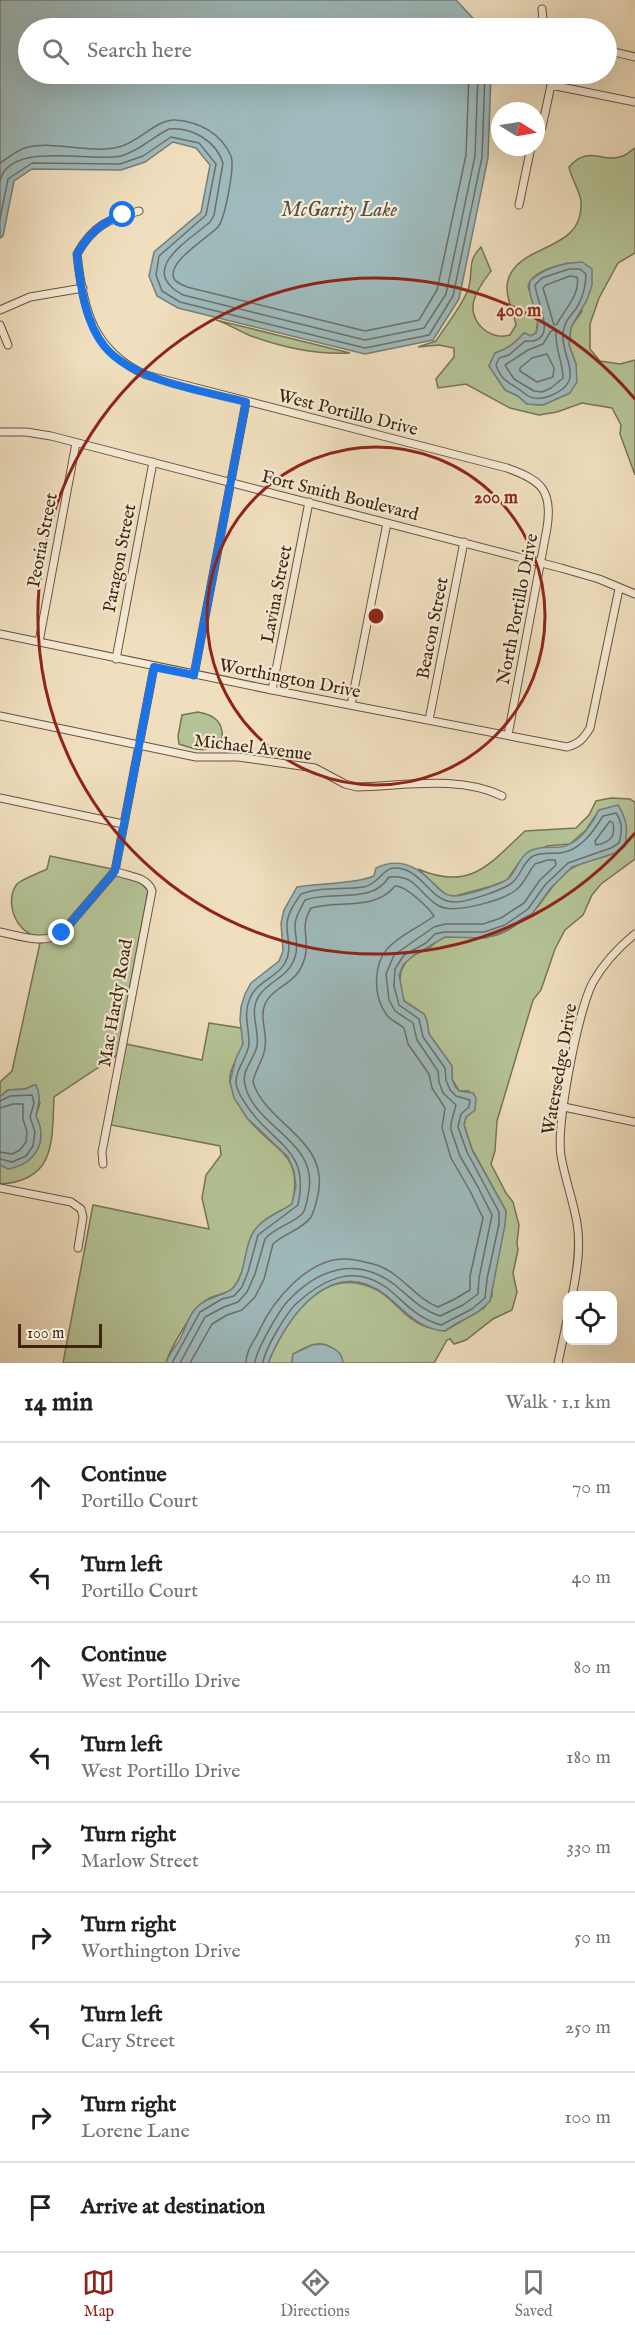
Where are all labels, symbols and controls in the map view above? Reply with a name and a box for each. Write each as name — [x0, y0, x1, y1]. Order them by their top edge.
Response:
search box — [18, 18, 617, 84]
icon: search — [39, 35, 72, 68]
text: Search here — [87, 37, 192, 65]
north arrow — [491, 102, 545, 156]
water label: McGarity Lake — [281, 198, 397, 223]
route start — [109, 201, 135, 227]
text: 400 m — [497, 300, 541, 323]
street label: West Portillo Drive — [275, 385, 420, 442]
street label: Fort Smith Boulevard — [259, 466, 421, 527]
text: 200 m — [474, 487, 518, 510]
street label: Peoria Street — [23, 491, 64, 590]
street label: Paragon Street — [99, 502, 142, 614]
street label: North Portillo Drive — [493, 532, 544, 687]
street label: Lavina Street — [257, 543, 298, 645]
street label: Beacon Street — [412, 575, 455, 681]
centre of rings — [366, 606, 386, 626]
street label: Worthington Drive — [217, 654, 362, 704]
street label: Michael Avenue — [192, 730, 313, 767]
route end — [48, 919, 74, 945]
street label: Mac Hardy Road — [94, 937, 139, 1069]
street label: Watersedge Drive — [538, 1002, 583, 1137]
map controls — [563, 1291, 617, 1345]
button: locate — [563, 1291, 617, 1345]
scale bar — [18, 1321, 102, 1348]
text: 100 m — [27, 1324, 64, 1344]
text: 14 min — [24, 1386, 93, 1419]
text: Walk · 1.1 km — [506, 1390, 611, 1415]
text: Continue — [81, 1461, 167, 1489]
icon: ahead — [24, 1471, 57, 1504]
text: 70 m — [572, 1475, 611, 1500]
text: Portillo Court — [81, 1489, 198, 1514]
text: Turn left — [81, 1551, 163, 1579]
icon: left — [24, 1561, 57, 1594]
text: 40 m — [572, 1565, 611, 1590]
text: Portillo Court — [81, 1579, 198, 1604]
text: Continue — [81, 1641, 167, 1669]
icon: ahead — [24, 1651, 57, 1684]
text: 80 m — [574, 1655, 611, 1680]
text: West Portillo Drive — [81, 1669, 241, 1694]
text: Turn left — [81, 1731, 163, 1759]
icon: left — [24, 1741, 57, 1774]
text: 180 m — [566, 1745, 611, 1770]
text: West Portillo Drive — [81, 1759, 241, 1784]
text: Turn right — [81, 1821, 176, 1849]
icon: right — [24, 1831, 57, 1864]
text: 330 m — [566, 1835, 611, 1860]
text: Marlow Street — [81, 1849, 199, 1874]
text: Turn right — [81, 1911, 176, 1939]
icon: right — [24, 1921, 57, 1954]
text: 50 m — [574, 1925, 611, 1950]
text: Worthington Drive — [81, 1939, 241, 1964]
text: Turn left — [81, 2001, 163, 2029]
icon: left — [24, 2011, 57, 2044]
text: 250 m — [565, 2015, 611, 2040]
text: Cary Street — [81, 2029, 175, 2054]
text: Turn right — [81, 2091, 176, 2119]
icon: right — [24, 2101, 57, 2134]
text: 100 m — [564, 2105, 611, 2130]
text: Lorene Lane — [81, 2119, 190, 2144]
icon: arrive — [24, 2191, 57, 2224]
text: Arrive at destination — [81, 2193, 265, 2221]
tab: Map — [82, 2266, 115, 2322]
tab: Directions — [280, 2266, 350, 2322]
tab: Saved — [515, 2266, 553, 2322]

